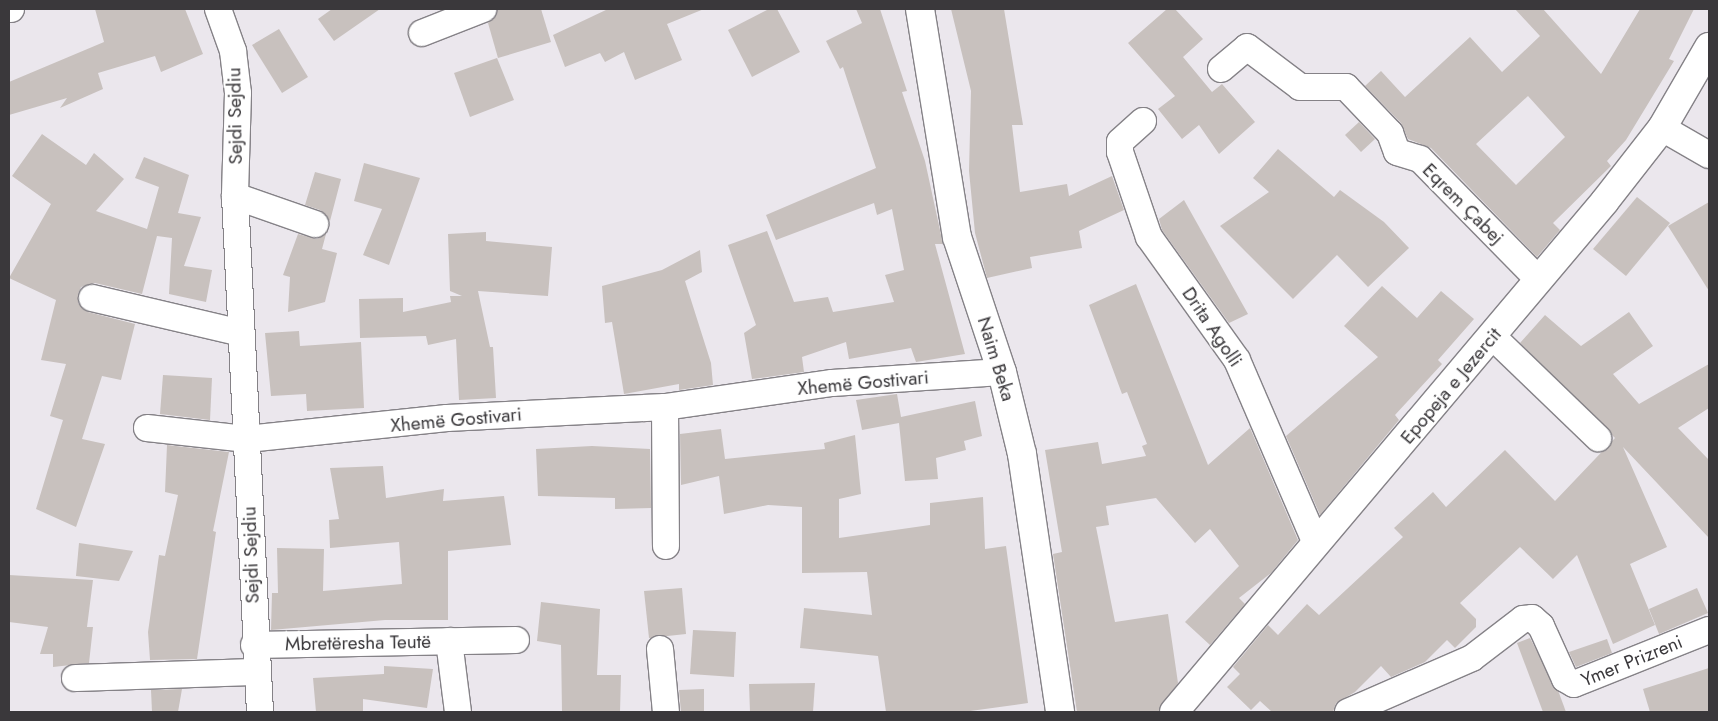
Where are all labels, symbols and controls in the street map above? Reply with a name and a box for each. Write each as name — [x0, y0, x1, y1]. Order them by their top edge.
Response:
street label: Sejdi Sejdiu — [223, 67, 247, 165]
street label: Eqrem Çabej — [1418, 159, 1508, 249]
street label: Drita Agolli — [1177, 283, 1247, 371]
street label: Naim Beka — [972, 314, 1020, 404]
street label: Epopeja e Jezercit — [1396, 323, 1506, 449]
street label: Xhemë Gostivari — [796, 366, 930, 400]
street label: Xhemë Gostivari — [389, 403, 523, 437]
street label: Sejdi Sejdiu — [238, 506, 264, 604]
street label: Mbretëresha Teutë — [285, 630, 431, 656]
street label: Ymer Prizreni — [1578, 630, 1686, 692]

